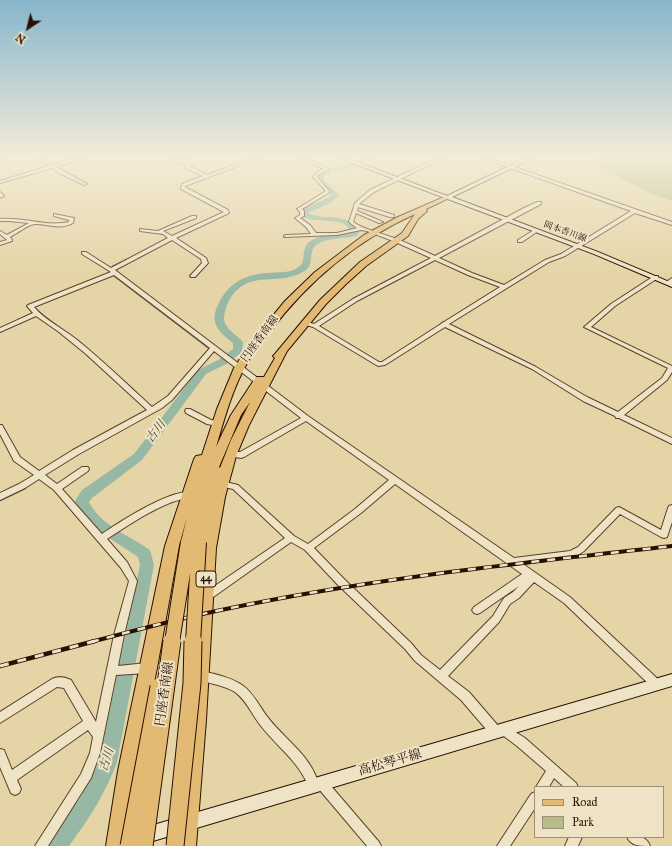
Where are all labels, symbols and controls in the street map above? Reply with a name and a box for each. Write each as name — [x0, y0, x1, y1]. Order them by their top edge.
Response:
north arrow — [8, 8, 48, 48]
text: N — [13, 30, 28, 46]
street label: 岡本香川線 — [542, 219, 588, 245]
street label: 円座香南線 — [238, 313, 282, 365]
water label: 古川 — [143, 418, 169, 446]
road number: 44 — [196, 571, 216, 587]
street label: 円座香南線 — [153, 661, 177, 727]
water label: 古川 — [96, 746, 118, 774]
street label: 高松琴平線 — [357, 747, 423, 779]
legend — [534, 786, 664, 838]
text: Road — [572, 795, 598, 809]
text: Park — [572, 815, 594, 829]

